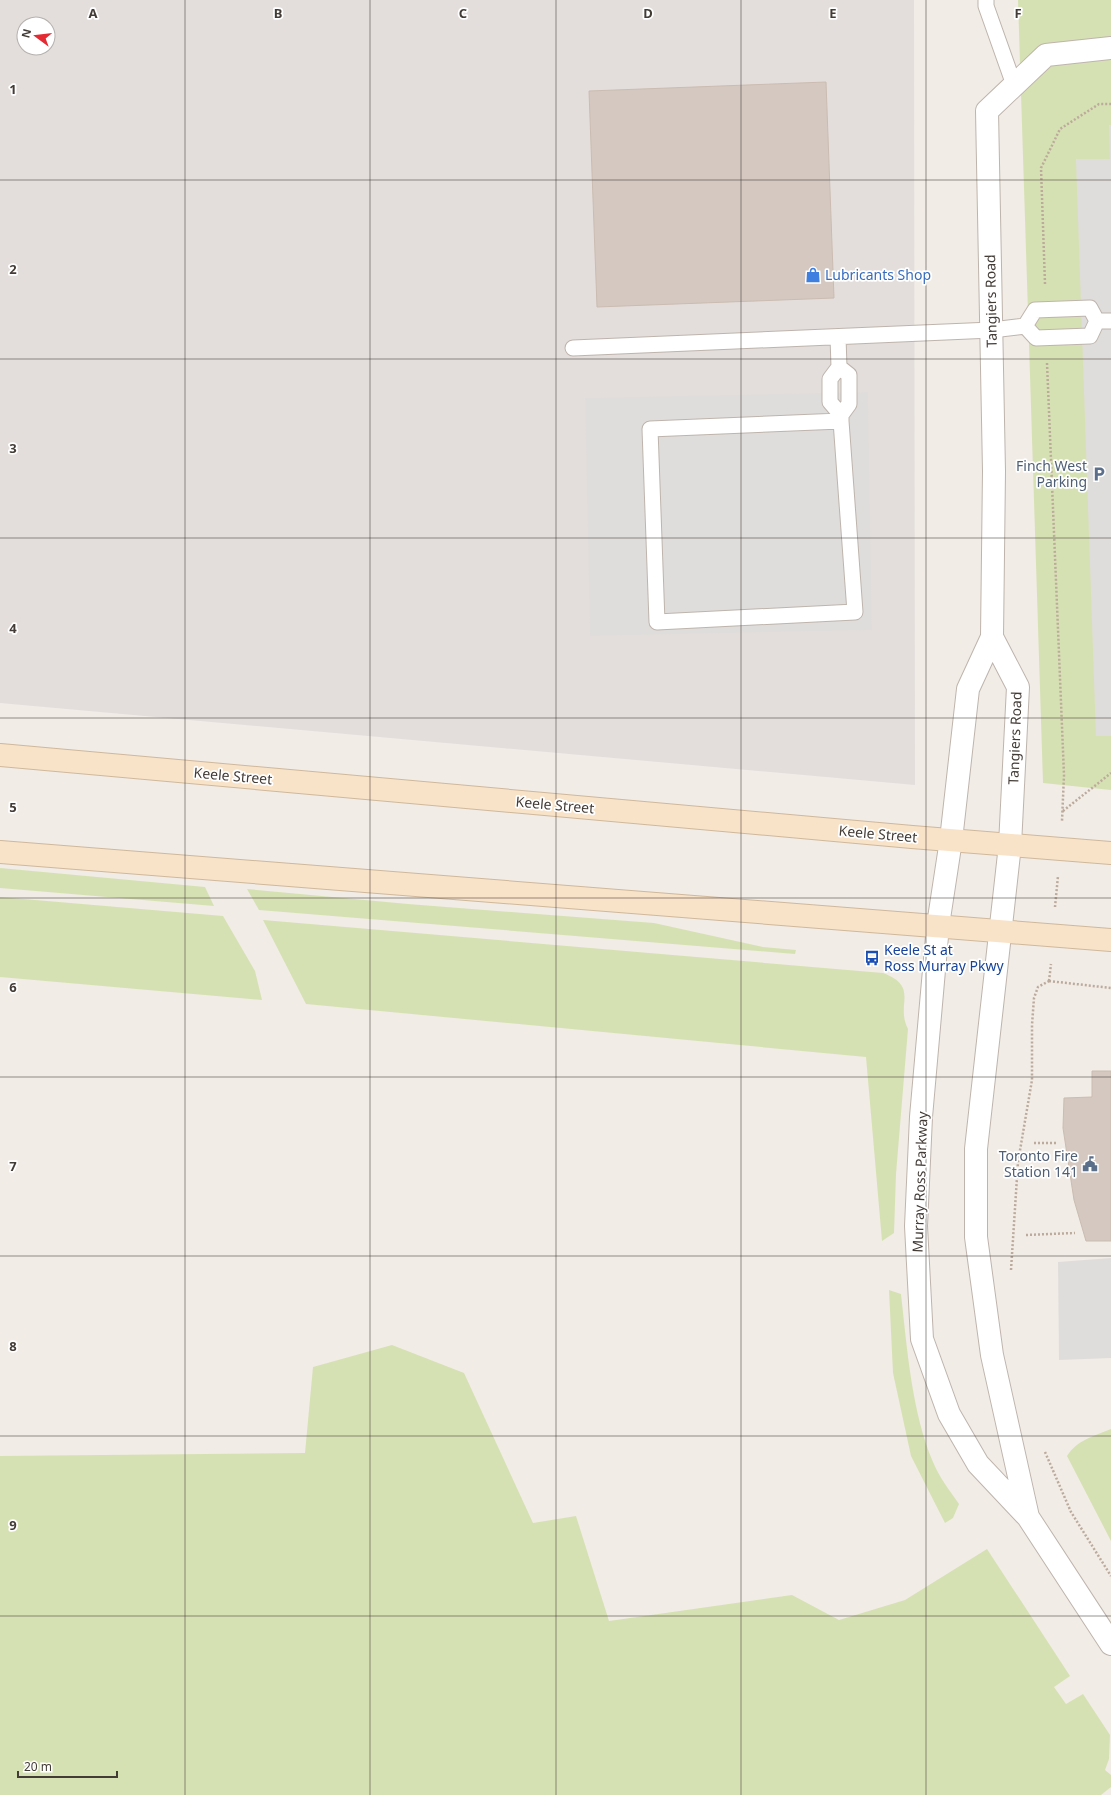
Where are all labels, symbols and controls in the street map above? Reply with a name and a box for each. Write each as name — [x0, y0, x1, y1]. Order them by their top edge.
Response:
text: A — [89, 4, 98, 22]
text: B — [274, 4, 282, 22]
text: C — [459, 4, 467, 22]
text: D — [643, 4, 653, 22]
text: E — [829, 4, 837, 22]
text: F — [1014, 4, 1022, 22]
north arrow — [16, 16, 56, 56]
text: N — [17, 27, 34, 40]
text: 1 — [9, 80, 17, 98]
street label: Tangiers Road — [980, 254, 1001, 348]
text: 2 — [9, 260, 17, 278]
place label: Lubricants Shop — [825, 265, 931, 284]
shop icon: Lubricants Shop — [804, 266, 822, 284]
text: 3 — [9, 439, 17, 457]
place label: Finch West Parking — [1016, 456, 1087, 491]
parking icon: Finch West Parking — [1090, 465, 1108, 483]
text: 4 — [9, 619, 17, 637]
street label: Tangiers Road — [1003, 691, 1026, 785]
street label: Keele Street — [193, 763, 273, 788]
street label: Keele Street — [515, 792, 595, 817]
text: 5 — [9, 798, 17, 816]
street label: Keele Street — [838, 821, 918, 846]
place label: Keele St at Ross Murray Pkwy — [884, 940, 1004, 975]
bus stop icon: Keele St at Ross Murray Pkwy — [863, 949, 881, 967]
text: 6 — [9, 978, 17, 996]
street label: Murray Ross Parkway — [908, 1110, 931, 1253]
place label: Toronto Fire Station 141 — [999, 1146, 1078, 1181]
public building icon: Toronto Fire Station 141 — [1081, 1155, 1099, 1173]
text: 7 — [9, 1157, 17, 1175]
text: 8 — [9, 1337, 17, 1355]
text: 9 — [9, 1516, 17, 1534]
scale bar — [18, 1753, 117, 1779]
text: 20 m — [24, 1758, 52, 1775]

